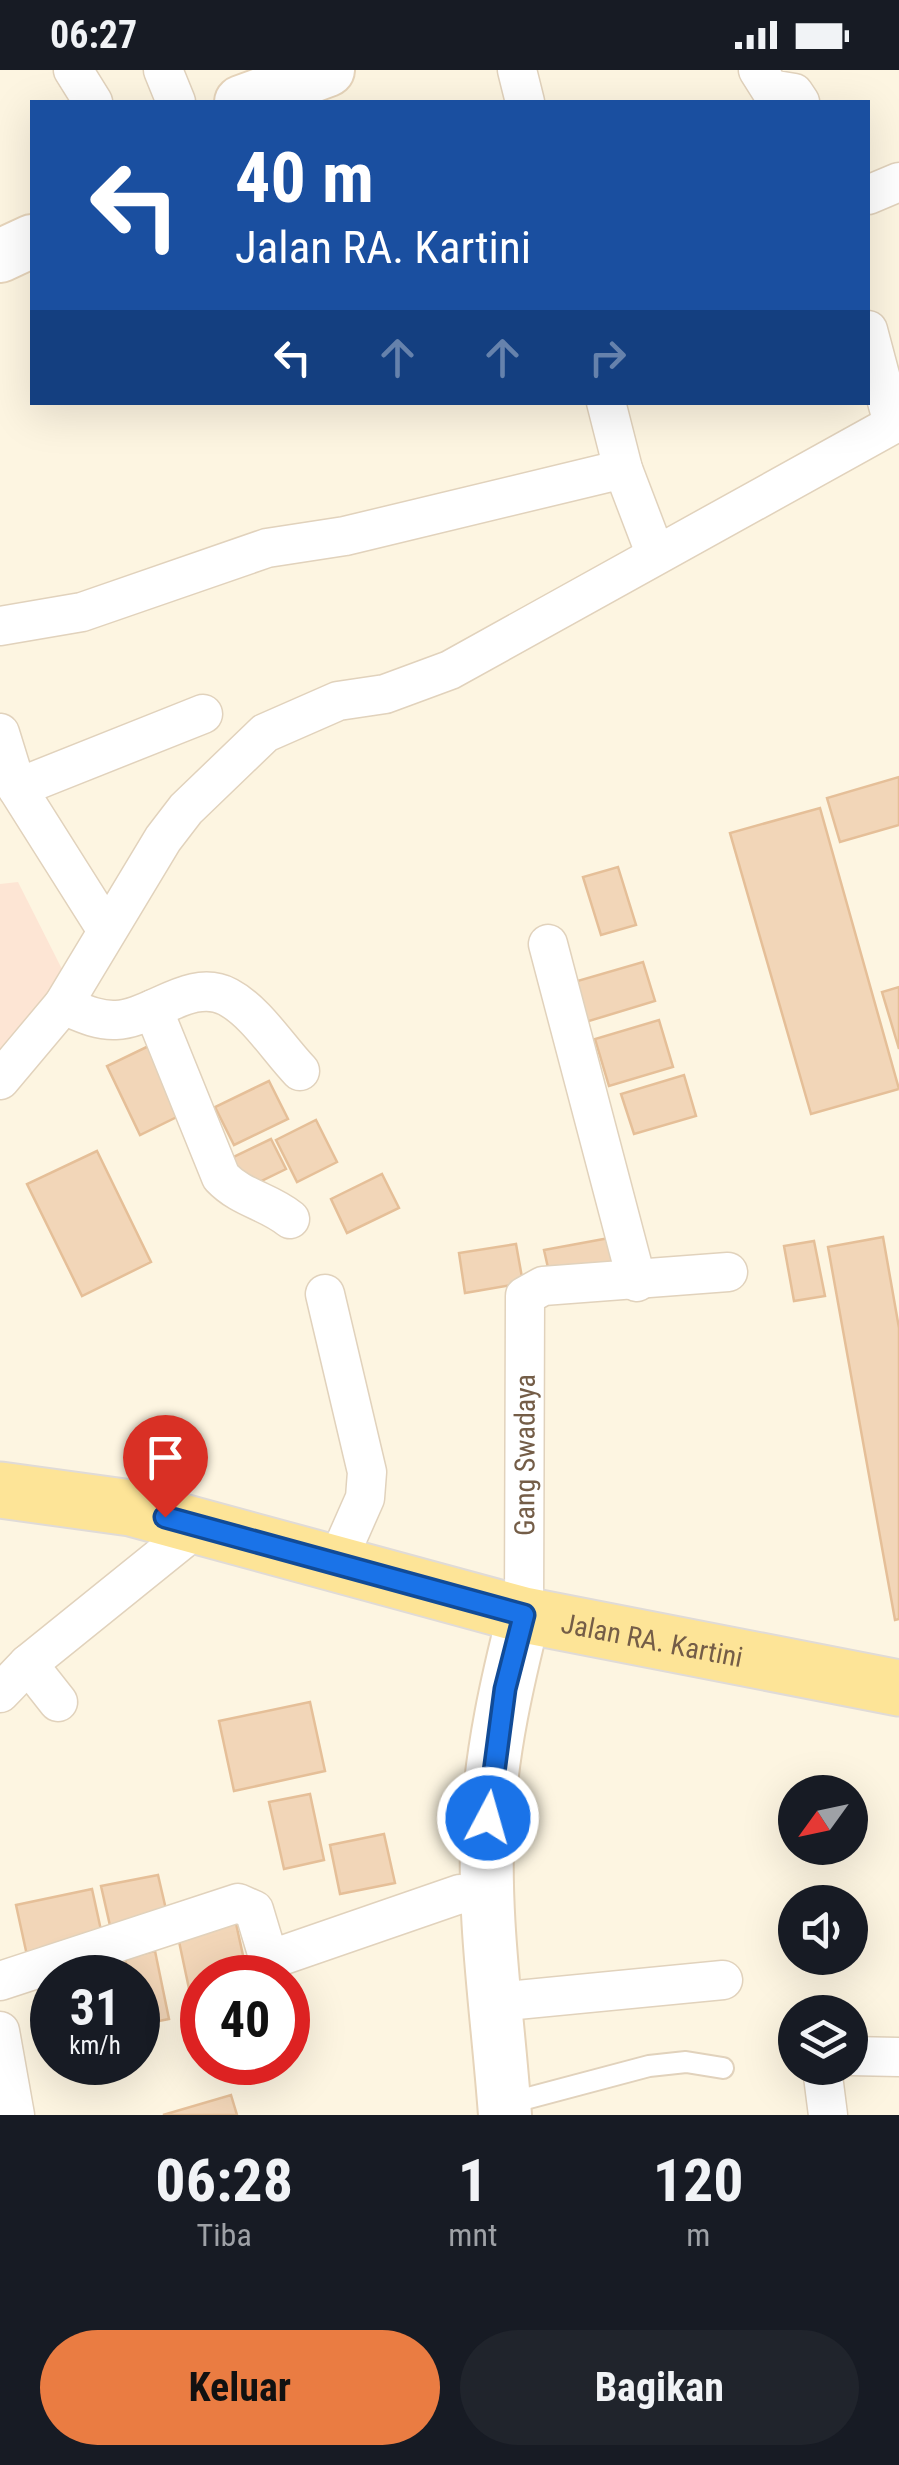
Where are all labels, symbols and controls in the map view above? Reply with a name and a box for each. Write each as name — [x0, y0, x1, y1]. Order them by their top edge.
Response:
text: 06:27 — [50, 13, 137, 57]
text: 40 m — [235, 137, 374, 219]
icon: left — [70, 140, 200, 270]
text: Jalan RA. Kartini — [235, 221, 531, 274]
icon: left — [265, 330, 320, 385]
icon: ahead — [370, 330, 425, 385]
icon: ahead — [475, 330, 530, 385]
icon: right — [580, 330, 635, 385]
street label: Gang Swadaya — [508, 1374, 542, 1536]
pin — [123, 1415, 208, 1518]
icon: arrive — [138, 1430, 193, 1485]
street label: Jalan RA. Kartini — [558, 1607, 746, 1674]
position arrow — [436, 1766, 540, 1870]
north arrow — [778, 1775, 868, 1865]
map controls — [778, 1775, 868, 2085]
button: sound — [778, 1885, 868, 1975]
speed limit sign: 40 — [180, 1955, 310, 2085]
text: 31 — [70, 1979, 120, 2037]
button: layers — [778, 1995, 868, 2085]
text: km/h — [69, 2031, 121, 2060]
text: 06:28 — [155, 2145, 293, 2216]
text: 1 — [458, 2145, 488, 2216]
text: 120 — [653, 2145, 744, 2216]
text: Tiba — [197, 2216, 252, 2254]
text: mnt — [448, 2216, 497, 2254]
text: m — [686, 2216, 710, 2254]
button: Keluar — [40, 2330, 440, 2445]
button: Bagikan — [460, 2330, 859, 2445]

